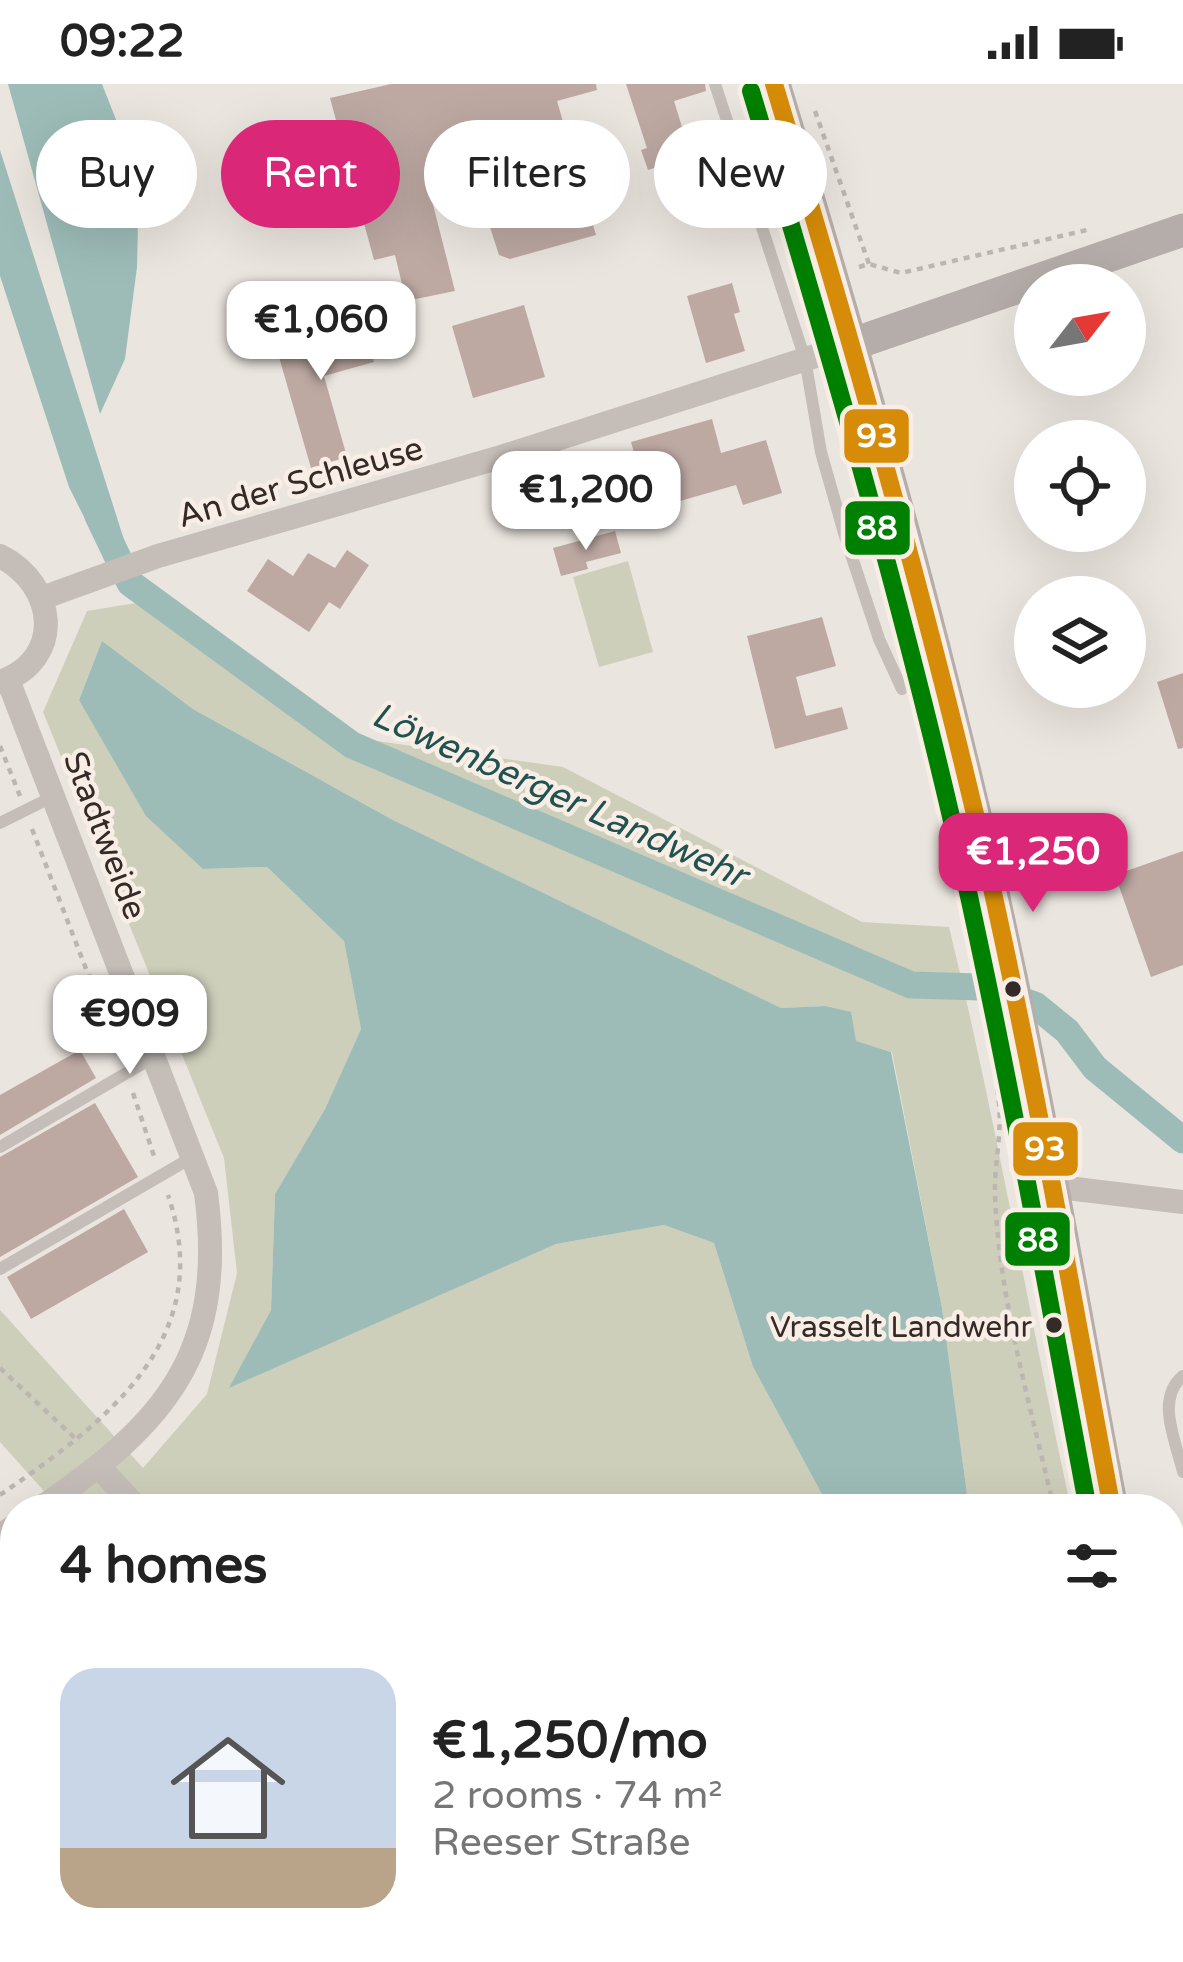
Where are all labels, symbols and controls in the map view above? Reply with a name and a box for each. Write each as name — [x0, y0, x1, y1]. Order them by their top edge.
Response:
text: 09:22 — [60, 15, 185, 69]
chip: Buy — [36, 120, 197, 228]
chip: Rent — [221, 120, 400, 228]
chip: Filters — [424, 120, 630, 228]
chip: New — [654, 120, 827, 228]
north arrow — [1014, 264, 1146, 396]
map controls — [1014, 264, 1146, 708]
pin: €1,060 — [223, 281, 419, 383]
text: €1,060 — [254, 296, 388, 343]
line badge: 93 — [842, 407, 911, 465]
text: 93 — [856, 417, 898, 456]
button: locate — [1014, 420, 1146, 552]
street label: An der Schleuse — [173, 429, 428, 536]
pin: €1,200 — [488, 451, 684, 553]
text: €1,200 — [519, 466, 653, 513]
line badge: 88 — [843, 499, 912, 557]
text: 88 — [856, 509, 898, 548]
button: layers — [1014, 576, 1146, 708]
water label: Löwenberger Landwehr — [365, 693, 757, 899]
street label: Stadtweide — [55, 746, 154, 925]
pin: €1,250 — [935, 813, 1131, 915]
text: €1,250 — [966, 828, 1100, 875]
pin: €909 — [59, 975, 201, 1077]
unlabelled marker — [1002, 978, 1024, 1000]
text: €909 — [80, 990, 180, 1037]
line badge: 93 — [1011, 1120, 1080, 1178]
text: 93 — [1024, 1130, 1066, 1169]
line badge: 88 — [1003, 1210, 1072, 1268]
text: 88 — [1017, 1221, 1059, 1260]
place label: Vrasselt Landwehr — [770, 1309, 1032, 1346]
marker: Vrasselt Landwehr — [1043, 1314, 1065, 1336]
icon: filters — [1059, 1533, 1125, 1599]
text: 4 homes — [60, 1535, 268, 1597]
text: €1,250/mo — [432, 1710, 708, 1772]
icon: home — [156, 1716, 300, 1860]
text: 2 rooms · 74 m² — [432, 1772, 723, 1819]
text: Reeser Straße — [432, 1819, 691, 1866]

